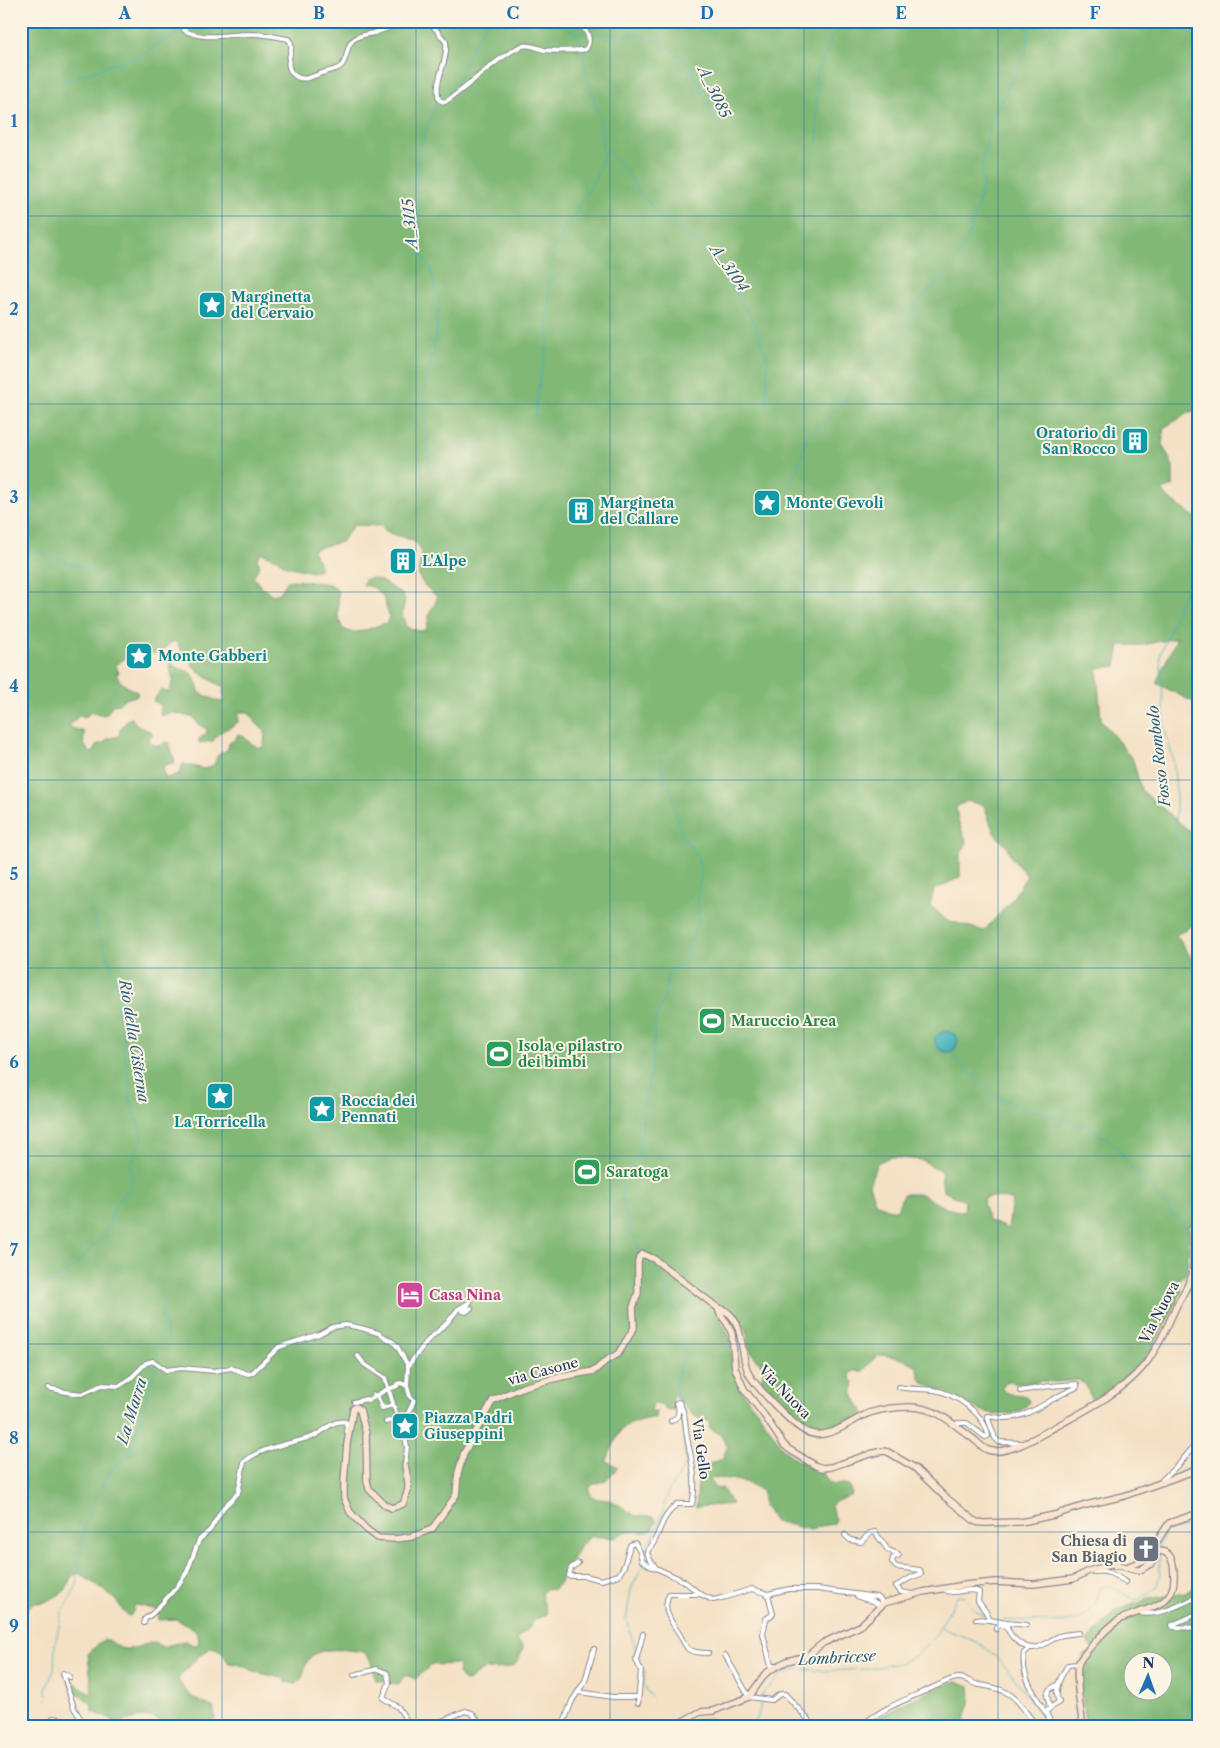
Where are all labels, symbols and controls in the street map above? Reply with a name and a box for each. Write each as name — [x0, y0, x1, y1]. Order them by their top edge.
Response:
text: A — [118, 3, 132, 23]
text: B — [313, 3, 325, 23]
text: C — [507, 3, 519, 23]
text: D — [700, 3, 714, 23]
text: E — [895, 3, 907, 23]
text: F — [1090, 3, 1101, 23]
water label: A_3085 — [693, 61, 736, 122]
text: 1 — [10, 111, 18, 131]
water label: A_3115 — [398, 197, 421, 252]
water label: A_3104 — [705, 239, 753, 296]
place label: Marginetta del Cervaio — [231, 288, 314, 322]
place icon: Marginetta del Cervaio — [197, 290, 227, 320]
text: 2 — [9, 299, 19, 319]
place label: Oratorio di San Rocco — [1036, 424, 1116, 458]
building icon: Oratorio di San Rocco — [1120, 426, 1150, 456]
text: 3 — [9, 487, 19, 507]
place icon: Monte Gevoli — [752, 488, 782, 518]
place label: Margineta del Callare — [600, 494, 679, 528]
place label: Monte Gevoli — [786, 494, 884, 512]
building icon: Margineta del Callare — [566, 496, 596, 526]
building icon: L'Alpe — [388, 546, 418, 576]
place label: L'Alpe — [422, 552, 466, 570]
place icon: Monte Gabberi — [124, 641, 154, 671]
place label: Monte Gabberi — [158, 647, 267, 665]
text: 4 — [9, 676, 19, 696]
water label: Fosso Rombolo — [1143, 704, 1174, 809]
text: 5 — [10, 864, 19, 884]
water label: Rio della Cisterna — [115, 977, 154, 1104]
sports icon: Maruccio Area — [697, 1006, 727, 1036]
place label: Maruccio Area — [731, 1012, 837, 1030]
place label: Isola e pilastro dei bimbi — [518, 1037, 623, 1071]
sports icon: Isola e pilastro dei bimbi — [484, 1039, 514, 1069]
text: 6 — [9, 1052, 19, 1072]
place icon: La Torricella — [205, 1081, 235, 1111]
place label: Roccia dei Pennati — [341, 1092, 415, 1126]
place icon: Roccia dei Pennati — [307, 1094, 337, 1124]
place label: La Torricella — [174, 1113, 267, 1131]
sports icon: Saratoga — [572, 1157, 602, 1187]
place label: Saratoga — [606, 1163, 669, 1181]
text: 7 — [10, 1240, 19, 1260]
street label: Via Nuova — [1135, 1277, 1183, 1347]
hotel icon: Casa Nina — [395, 1280, 425, 1310]
place label: Casa Nina — [429, 1286, 502, 1304]
street label: via Casone — [505, 1353, 580, 1389]
street label: Via Nuova — [754, 1361, 815, 1423]
water label: La Marra — [112, 1375, 151, 1447]
place label: Piazza Padri Giuseppini — [424, 1409, 513, 1443]
place icon: Piazza Padri Giuseppini — [390, 1411, 420, 1441]
street label: Via Gello — [688, 1416, 714, 1481]
text: 8 — [9, 1428, 19, 1448]
place label: Chiesa di San Biagio — [1051, 1532, 1127, 1566]
church icon: Chiesa di San Biagio — [1131, 1534, 1161, 1564]
text: 9 — [9, 1616, 19, 1636]
water label: Lombricese — [797, 1646, 877, 1669]
north arrow — [1122, 1650, 1172, 1700]
text: N — [1142, 1654, 1155, 1672]

